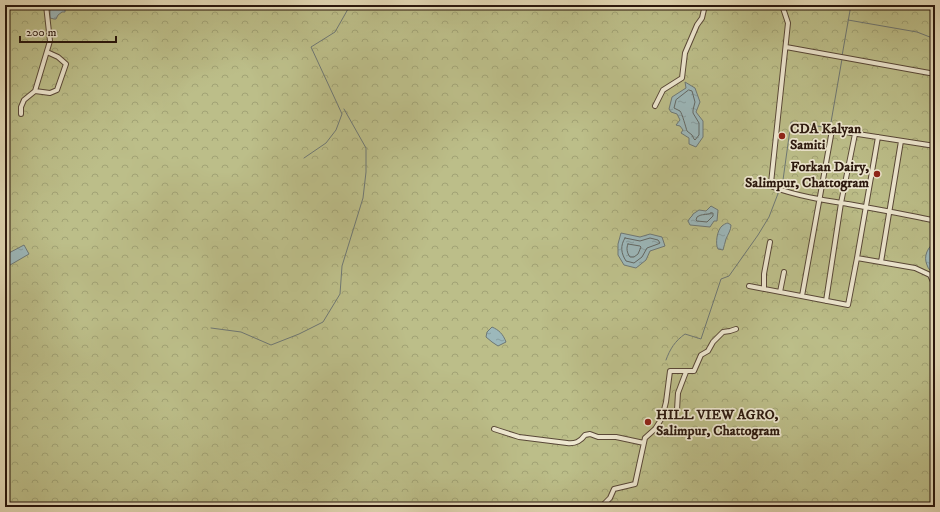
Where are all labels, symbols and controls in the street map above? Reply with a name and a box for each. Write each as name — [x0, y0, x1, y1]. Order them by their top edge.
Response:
scale bar — [20, 18, 116, 44]
text: 200 m — [26, 25, 56, 40]
place label: CDA Kalyan Samiti — [790, 120, 862, 154]
marker: CDA Kalyan Samiti — [777, 131, 787, 141]
place label: Forkan Dairy, Salimpur, Chattogram — [745, 158, 869, 192]
marker: Forkan Dairy, Salimpur, Chattogram — [872, 169, 882, 179]
place label: HILL VIEW AGRO, Salimpur, Chattogram — [656, 406, 781, 440]
marker: HILL VIEW AGRO, Salimpur, Chattogram — [643, 417, 653, 427]

